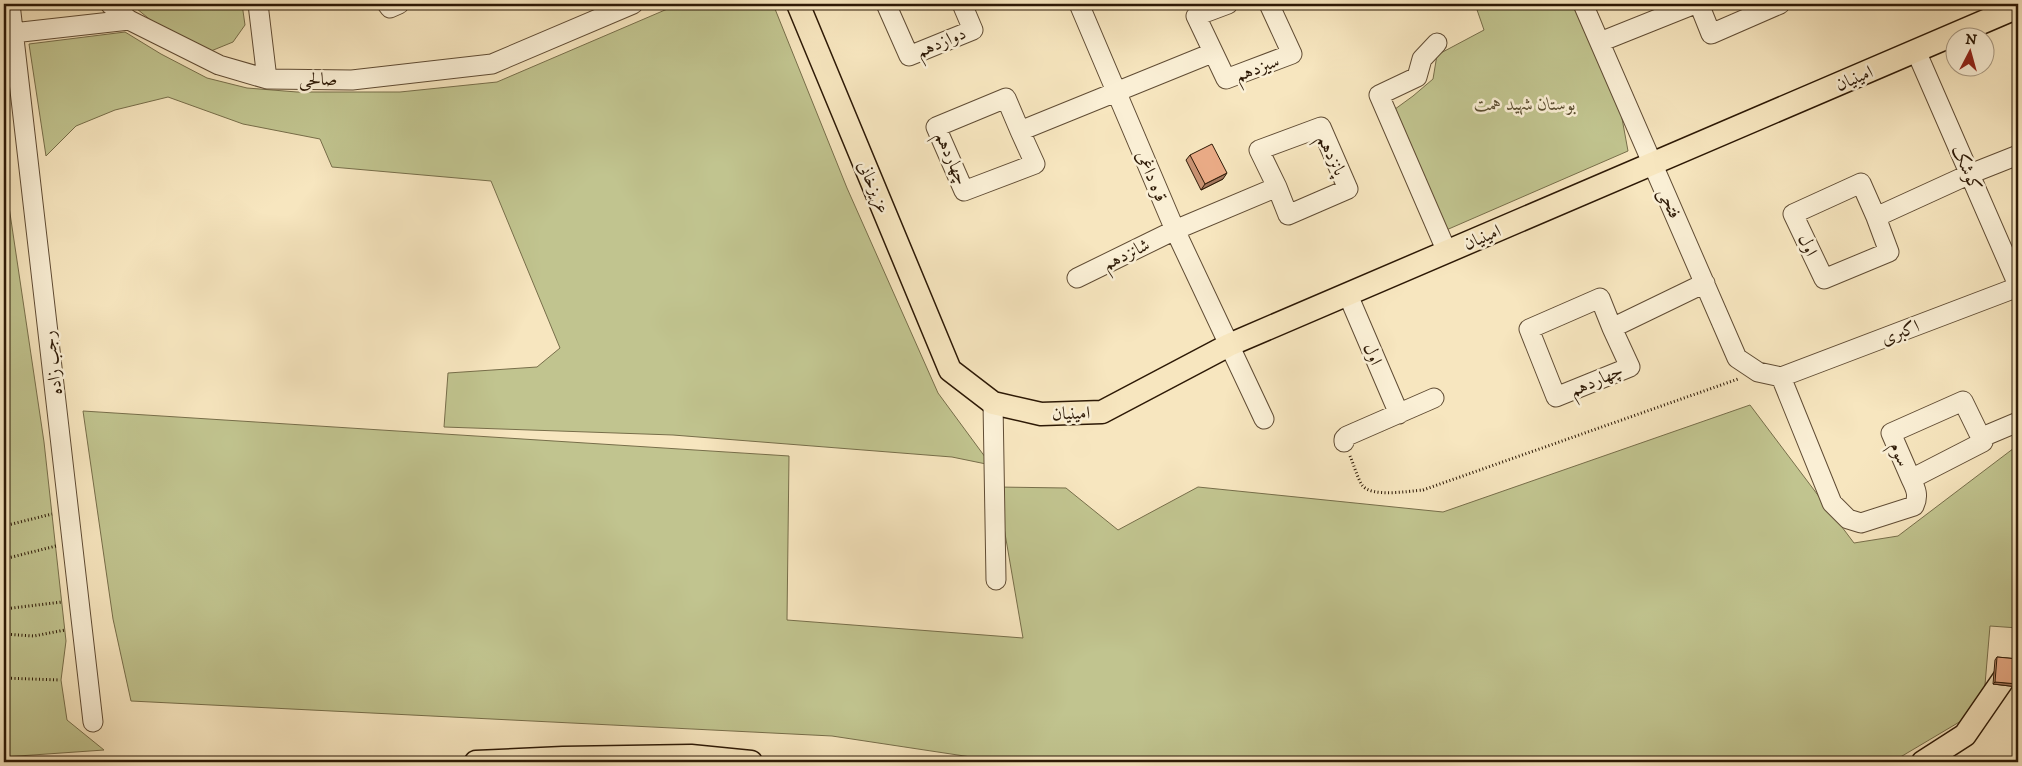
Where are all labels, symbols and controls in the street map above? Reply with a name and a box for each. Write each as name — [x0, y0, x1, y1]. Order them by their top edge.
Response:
street label: دوازدهم — [913, 23, 972, 68]
north arrow — [1944, 28, 1994, 78]
text: N — [1965, 31, 1978, 50]
street label: سیزدهم — [1232, 50, 1284, 92]
street label: امینیان — [1832, 61, 1876, 97]
street label: صالحی — [299, 69, 337, 91]
park label: بوستان شهید همت — [1474, 94, 1576, 116]
street label: چهاردهم — [925, 128, 972, 190]
street label: پانزدهم — [1307, 131, 1351, 183]
street label: کوشک — [1946, 142, 1986, 195]
street label: قره داغی — [1131, 148, 1172, 205]
street label: عزیزخانی — [851, 158, 894, 218]
street label: فتحی — [1653, 185, 1685, 222]
street label: امینیان — [1460, 220, 1504, 256]
street label: اول — [1792, 231, 1822, 260]
street label: شانزدهم — [1099, 234, 1156, 280]
street label: اکبری — [1878, 316, 1923, 350]
street label: رجب زاده — [38, 329, 68, 396]
street label: اول — [1358, 340, 1387, 369]
street label: چهاردهم — [1566, 360, 1628, 407]
street label: امینیان — [1051, 402, 1091, 426]
street label: سوم — [1880, 439, 1914, 472]

